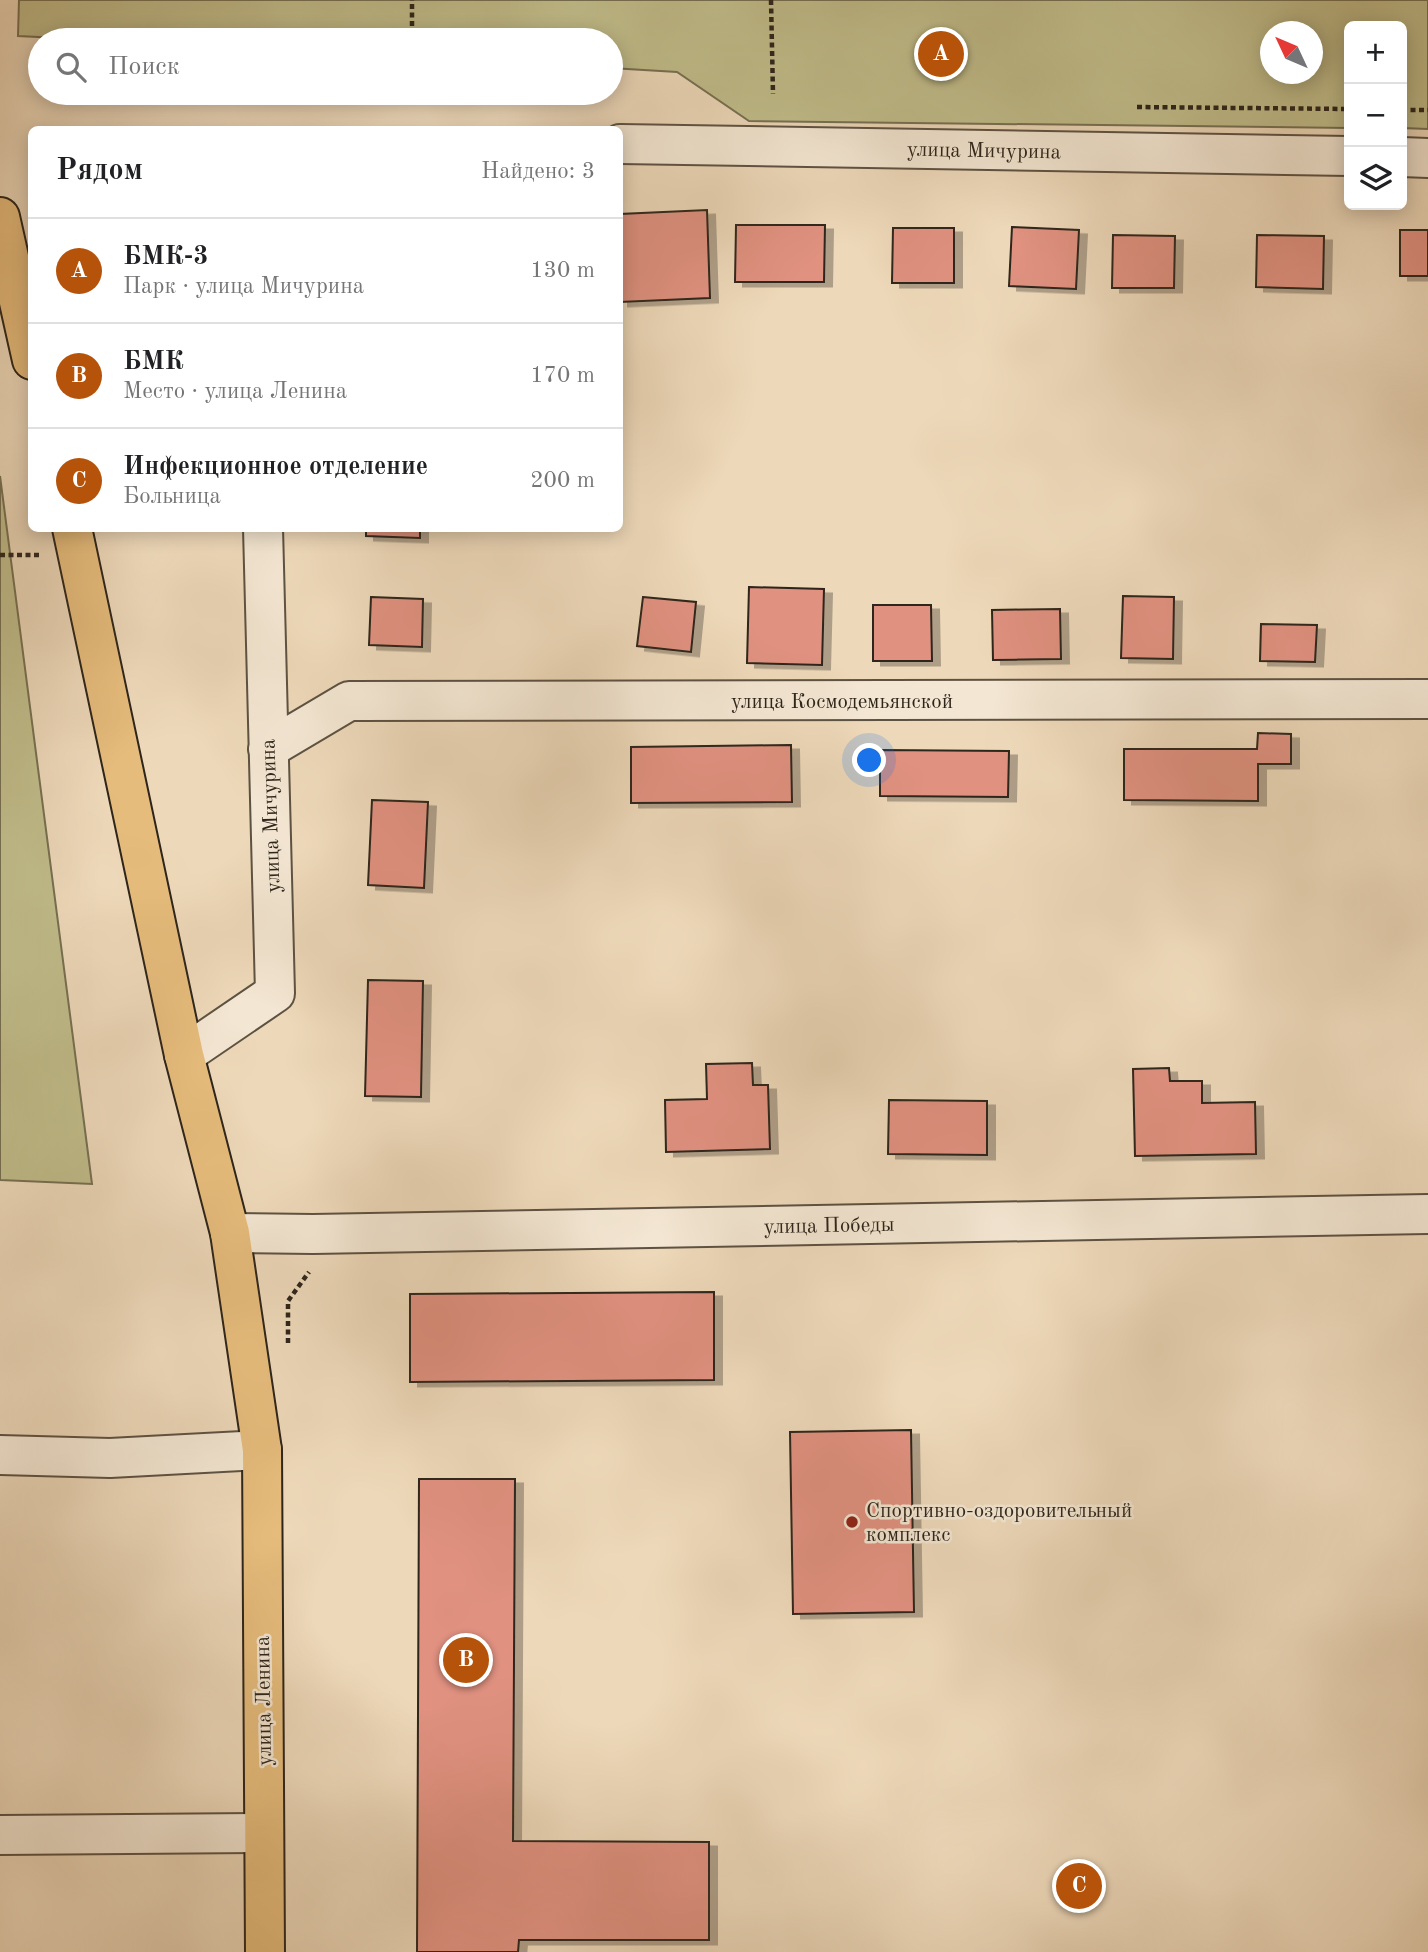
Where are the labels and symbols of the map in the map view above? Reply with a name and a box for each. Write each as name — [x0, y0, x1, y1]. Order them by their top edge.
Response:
north arrow — [1260, 21, 1323, 84]
pin: A — [918, 28, 964, 80]
street label: улица Мичурина — [907, 140, 1061, 163]
street label: улица Космодемьянской — [731, 692, 953, 713]
street label: улица Мичурина — [258, 739, 285, 893]
your location — [852, 743, 886, 777]
street label: улица Победы — [763, 1215, 895, 1238]
place label: Спортивно-оздоровительный комплекс — [866, 1501, 1132, 1546]
marker: Спортивно-оздоровительный комплекс — [844, 1514, 860, 1530]
pin: B — [443, 1634, 489, 1686]
street label: улица Ленина — [253, 1636, 276, 1766]
pin: C — [1056, 1860, 1102, 1912]

